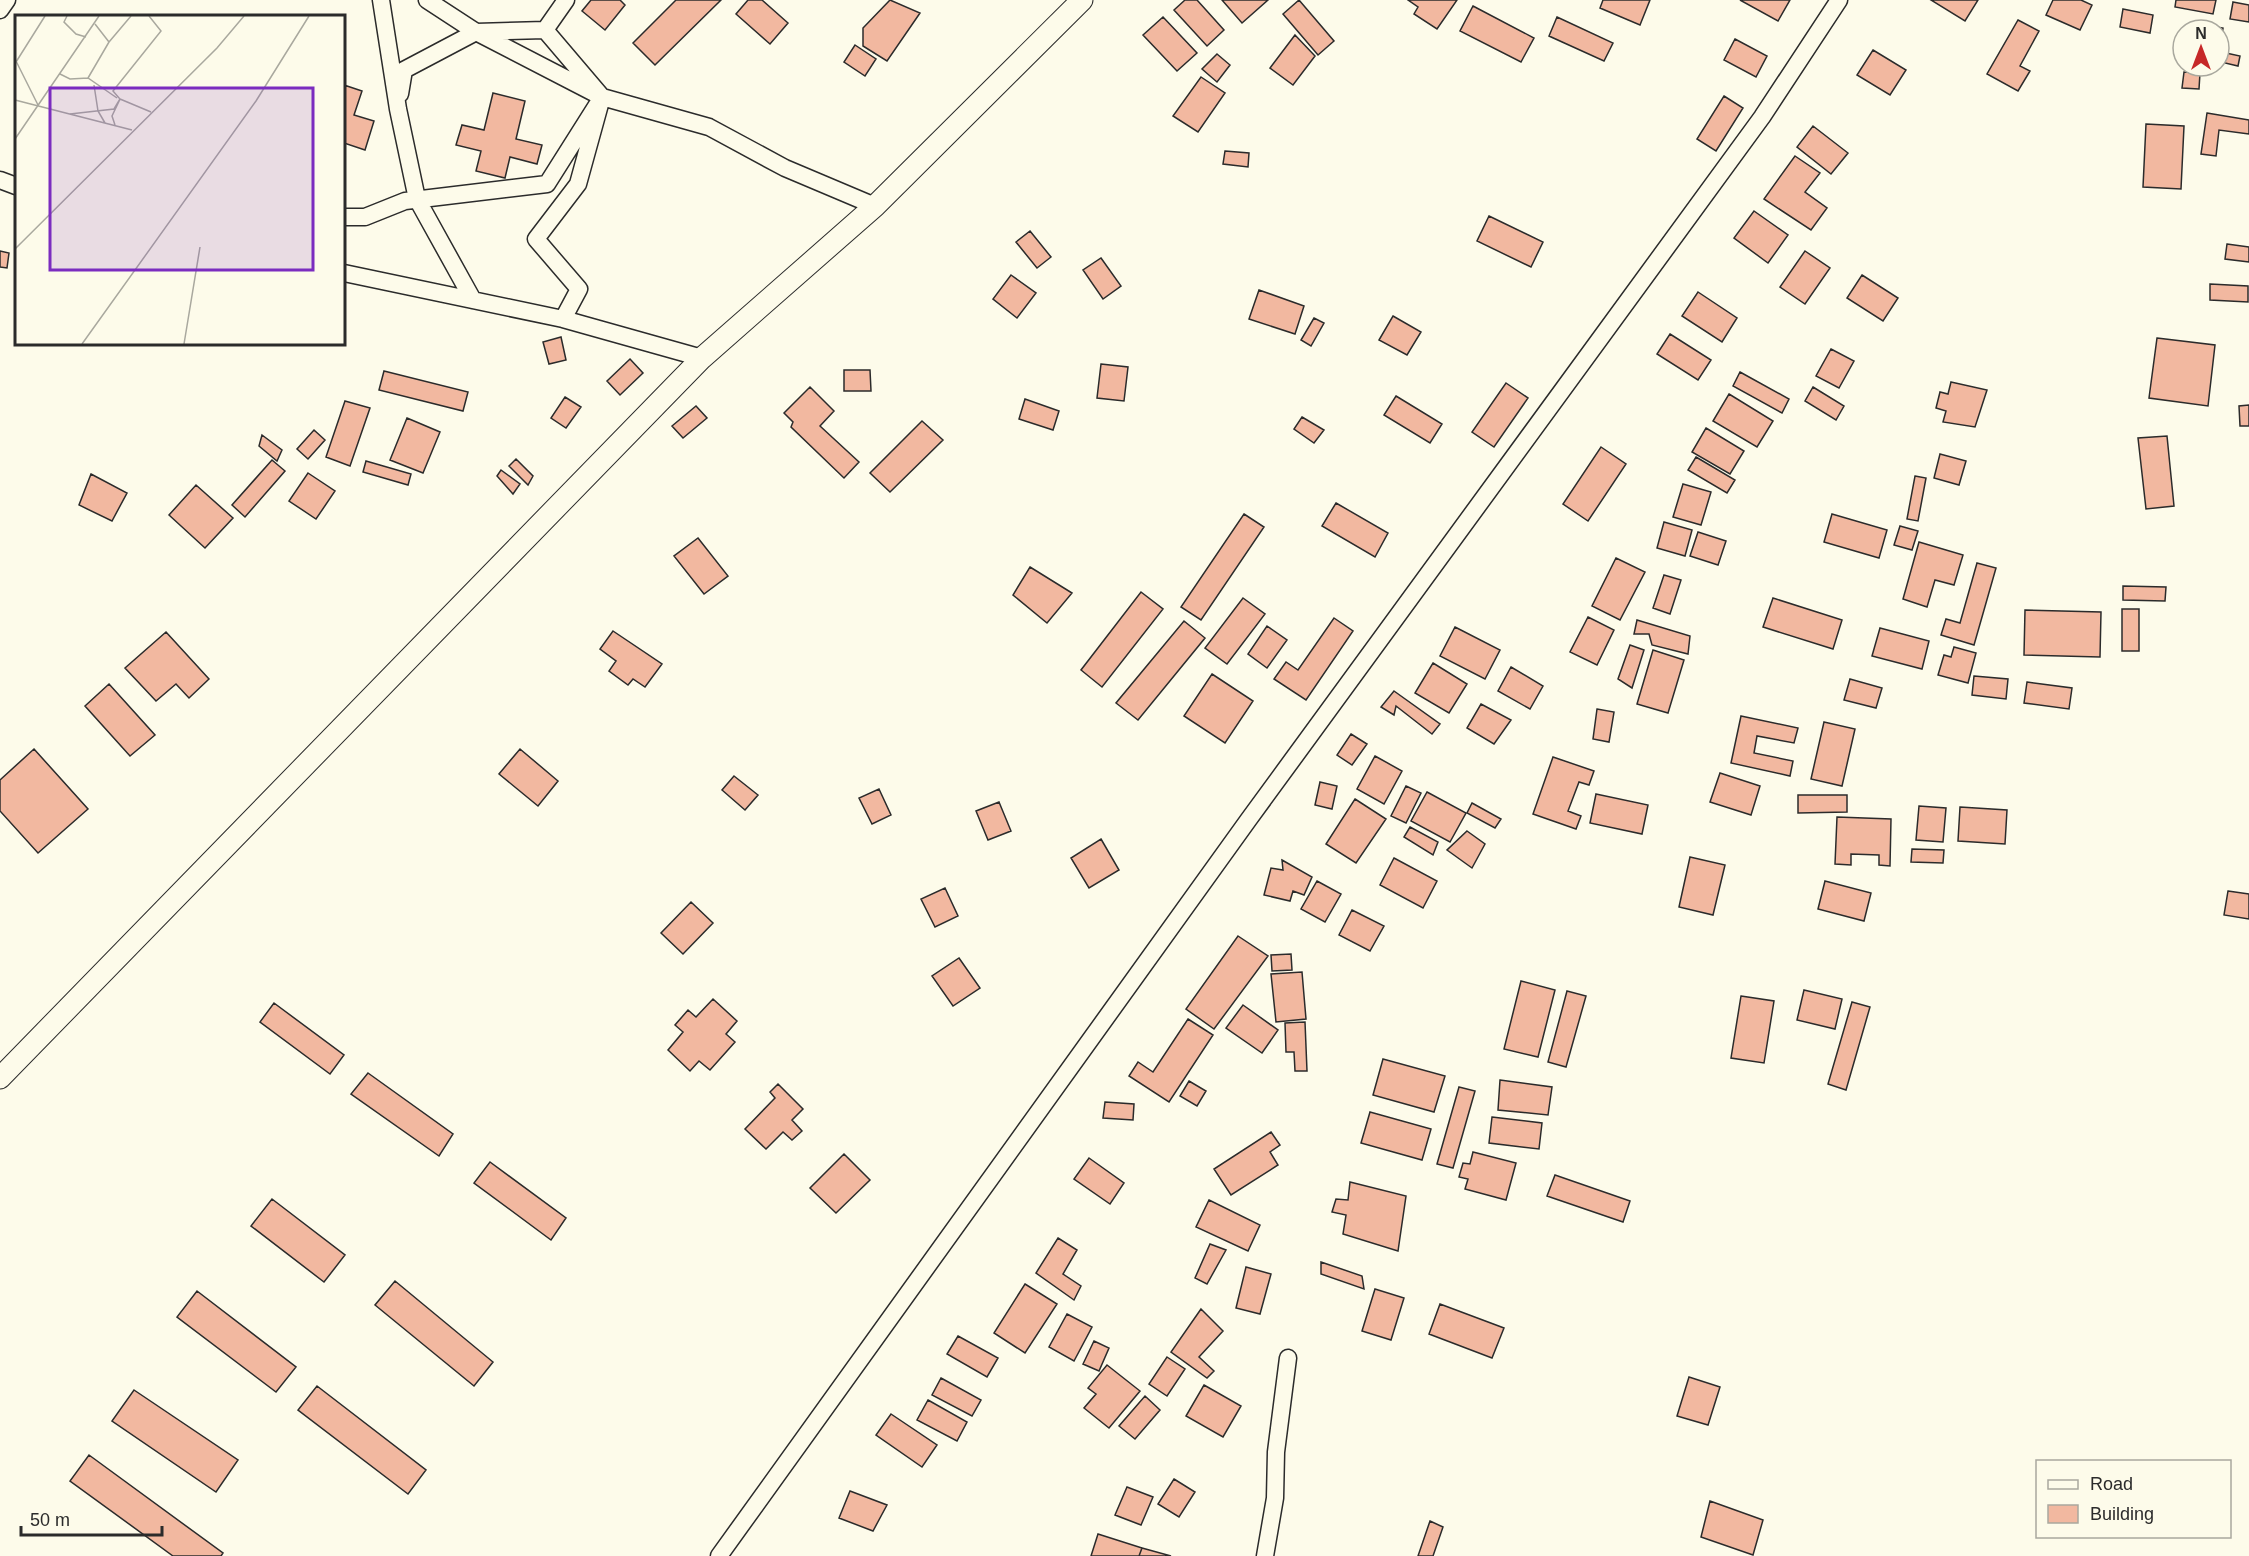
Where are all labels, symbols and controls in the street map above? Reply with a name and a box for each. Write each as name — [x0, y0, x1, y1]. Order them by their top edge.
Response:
inset map — [15, 15, 345, 345]
north arrow — [2171, 18, 2231, 78]
text: N — [2195, 25, 2207, 42]
legend — [2036, 1460, 2231, 1538]
text: Road — [2090, 1474, 2133, 1494]
scale bar — [21, 1499, 162, 1537]
text: Building — [2090, 1504, 2154, 1524]
text: 50 m — [30, 1510, 70, 1530]

